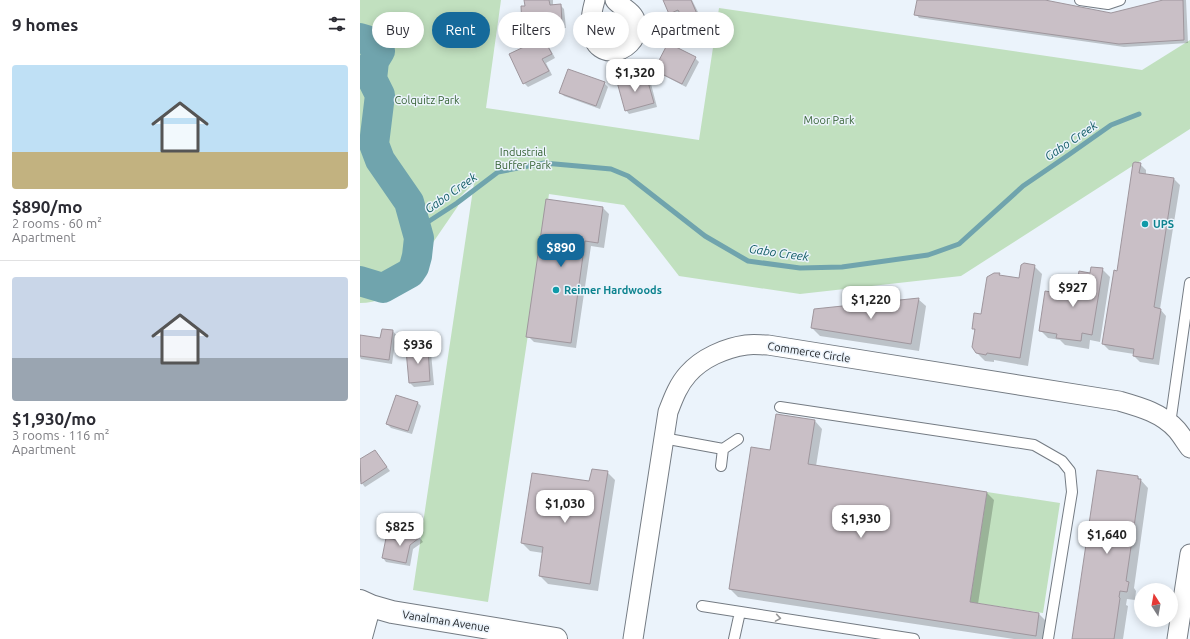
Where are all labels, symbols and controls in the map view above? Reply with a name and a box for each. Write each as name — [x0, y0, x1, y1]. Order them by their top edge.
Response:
chip: Buy — [372, 12, 424, 48]
chip: Rent — [432, 12, 490, 48]
chip: Filters — [498, 12, 565, 48]
chip: New — [573, 12, 629, 48]
chip: Apartment — [637, 12, 734, 48]
icon: filters — [326, 13, 348, 35]
text: 9 homes — [12, 15, 78, 34]
pin: $1,320 — [602, 59, 668, 93]
text: $1,320 — [615, 65, 655, 79]
icon: home — [144, 91, 216, 163]
park label: Colquitz Park — [394, 94, 460, 106]
park label: Moor Park — [804, 114, 855, 126]
water label: Gabo Creek — [1042, 118, 1100, 163]
park label: Industrial Buffer Park — [495, 146, 552, 171]
water label: Gabo Creek — [422, 169, 480, 215]
text: $890/mo — [12, 197, 82, 216]
text: 2 rooms · 60 m² — [12, 216, 102, 230]
place label: UPS — [1153, 218, 1174, 230]
marker: UPS — [1140, 219, 1150, 229]
text: Apartment — [12, 230, 76, 244]
pin: $890 — [537, 234, 585, 268]
text: $890 — [546, 240, 576, 254]
water label: Gabo Creek — [748, 242, 811, 263]
pin: $927 — [1049, 274, 1097, 308]
text: $927 — [1058, 280, 1088, 294]
place label: Reimer Hardwoods — [564, 284, 662, 296]
marker: Reimer Hardwoods — [551, 285, 561, 295]
pin: $1,220 — [838, 286, 904, 320]
text: $1,220 — [851, 292, 891, 306]
icon: home — [144, 303, 216, 375]
pin: $936 — [394, 331, 442, 365]
text: $936 — [403, 337, 433, 351]
street label: Commerce Circle — [767, 340, 851, 364]
text: $1,930/mo — [12, 409, 96, 428]
text: 3 rooms · 116 m² — [12, 428, 109, 442]
text: Apartment — [12, 442, 76, 456]
pin: $1,030 — [532, 490, 598, 524]
text: $1,030 — [545, 496, 585, 510]
pin: $1,930 — [828, 505, 894, 539]
text: $1,930 — [841, 511, 881, 525]
pin: $825 — [376, 513, 424, 547]
text: $825 — [385, 519, 415, 533]
pin: $1,640 — [1074, 521, 1140, 555]
text: $1,640 — [1087, 527, 1127, 541]
north arrow — [1134, 583, 1178, 627]
map controls — [1134, 583, 1178, 627]
street label: Vanalman Avenue — [401, 608, 491, 634]
one-way arrow — [775, 613, 781, 622]

